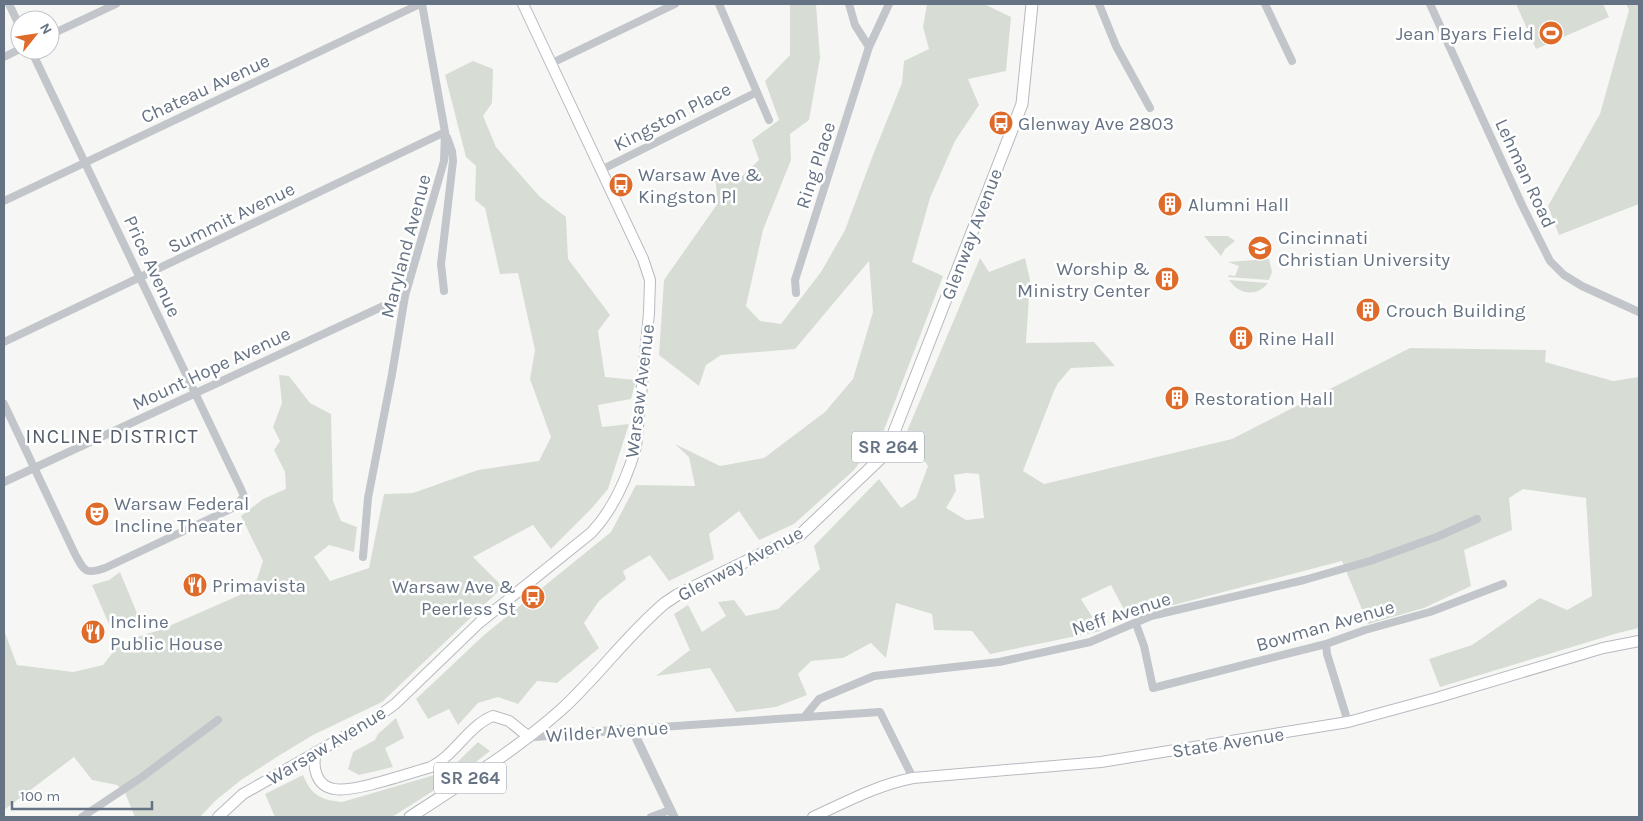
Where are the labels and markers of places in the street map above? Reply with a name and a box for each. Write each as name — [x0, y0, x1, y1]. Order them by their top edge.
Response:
sports icon: Jean Byars Field — [1538, 20, 1564, 46]
place label: Jean Byars Field — [1396, 23, 1534, 45]
bus stop icon: Glenway Ave 2803 — [988, 110, 1014, 136]
place label: Glenway Ave 2803 — [1018, 113, 1174, 135]
place label: Warsaw Ave & Kingston Pl — [638, 164, 762, 208]
bus stop icon: Warsaw Ave & Kingston Pl — [608, 172, 634, 198]
building icon: Alumni Hall — [1157, 191, 1183, 217]
place label: Alumni Hall — [1188, 194, 1289, 216]
place label: Cincinnati Christian University — [1278, 227, 1450, 271]
school or university icon: Cincinnati Christian University — [1247, 235, 1273, 261]
place label: Worship & Ministry Center — [1017, 258, 1150, 302]
building icon: Worship & Ministry Center — [1154, 266, 1180, 292]
building icon: Crouch Building — [1355, 297, 1381, 323]
place label: Crouch Building — [1386, 300, 1526, 322]
building icon: Rine Hall — [1228, 325, 1254, 351]
place label: Rine Hall — [1258, 328, 1335, 350]
building icon: Restoration Hall — [1164, 385, 1190, 411]
place label: Restoration Hall — [1194, 388, 1333, 410]
place label: Warsaw Federal Incline Theater — [114, 493, 249, 537]
theatre icon: Warsaw Federal Incline Theater — [84, 501, 110, 527]
restaurant icon: Primavista — [182, 572, 208, 598]
place label: Primavista — [212, 575, 306, 597]
place label: Warsaw Ave & Peerless St — [392, 576, 516, 620]
bus stop icon: Warsaw Ave & Peerless St — [520, 584, 546, 610]
place label: Incline Public House — [110, 611, 223, 655]
restaurant icon: Incline Public House — [80, 619, 106, 645]

